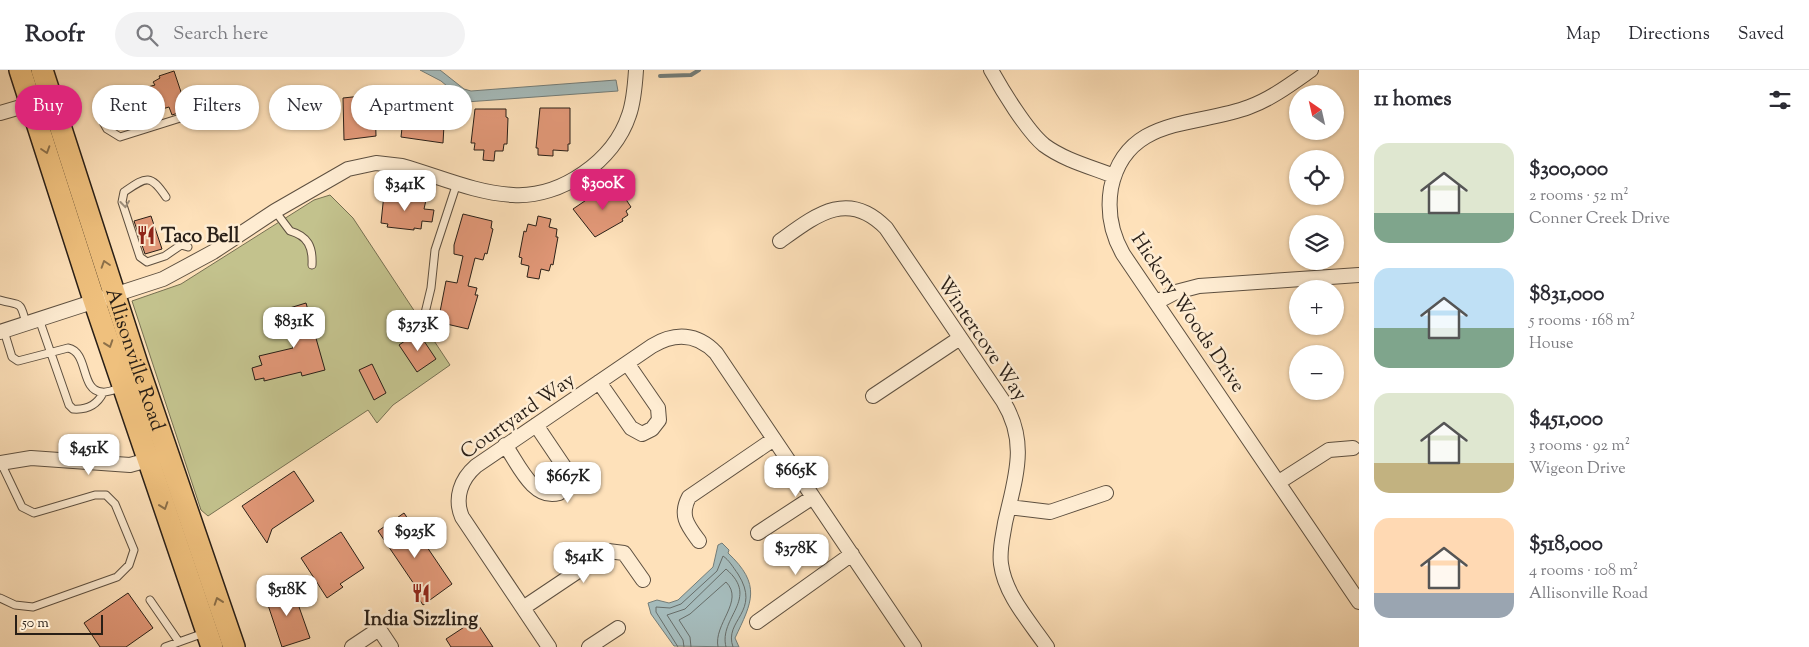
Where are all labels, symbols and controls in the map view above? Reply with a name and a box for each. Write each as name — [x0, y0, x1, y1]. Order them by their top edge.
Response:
search box — [115, 12, 465, 57]
text: Roofr — [25, 18, 85, 52]
icon: search — [133, 21, 161, 49]
text: Search here — [173, 21, 268, 48]
text: Map — [1566, 22, 1601, 48]
text: Directions — [1629, 22, 1710, 48]
text: Saved — [1738, 22, 1784, 48]
chip: Buy — [15, 85, 82, 130]
chip: Rent — [92, 85, 165, 130]
chip: Filters — [175, 85, 259, 130]
chip: New — [269, 85, 341, 130]
chip: Apartment — [351, 85, 472, 130]
north arrow — [1289, 85, 1344, 140]
map controls — [1289, 85, 1344, 400]
text: 11 homes — [1374, 85, 1452, 115]
icon: filters — [1766, 86, 1794, 114]
one-way arrow — [40, 145, 50, 153]
button: locate — [1289, 150, 1344, 205]
text: $300,000 — [1529, 155, 1608, 185]
icon: home — [1414, 163, 1474, 223]
pin: $300K — [568, 168, 638, 211]
pin: $341K — [370, 170, 440, 212]
text: $300K — [581, 173, 625, 196]
text: $341K — [385, 174, 425, 197]
text: 2 rooms · 52 m² — [1529, 185, 1629, 208]
one-way arrow — [119, 200, 130, 208]
text: Conner Creek Drive — [1529, 208, 1670, 231]
button: layers — [1289, 215, 1344, 270]
place label: Taco Bell — [161, 223, 240, 252]
restaurant icon: Taco Bell — [135, 224, 157, 246]
street label: Hickory Woods Drive — [1123, 228, 1251, 399]
one-way arrow — [101, 261, 111, 269]
street label: Wintercove Way — [928, 271, 1033, 408]
button: + — [1289, 280, 1344, 335]
text: $831,000 — [1529, 280, 1604, 310]
street label: Allisonville Road — [96, 285, 171, 435]
icon: home — [1414, 288, 1474, 348]
pin: $831K — [259, 306, 329, 349]
pin: $373K — [383, 310, 453, 352]
text: 5 rooms · 168 m² — [1529, 310, 1635, 333]
text: $831K — [274, 311, 314, 334]
text: $373K — [397, 314, 439, 337]
text: House — [1529, 333, 1573, 356]
one-way arrow — [103, 339, 113, 347]
button: − — [1289, 345, 1344, 400]
street label: Courtyard Way — [455, 367, 582, 467]
text: $451,000 — [1529, 405, 1603, 435]
icon: home — [1414, 413, 1474, 473]
pin: $451K — [54, 434, 124, 476]
text: 3 rooms · 92 m² — [1529, 435, 1630, 458]
text: $451K — [69, 438, 109, 461]
pin: $665K — [761, 456, 831, 498]
text: Wigeon Drive — [1529, 458, 1626, 481]
text: $665K — [775, 460, 817, 483]
pin: $667K — [533, 462, 603, 504]
text: $667K — [546, 466, 590, 489]
one-way arrow — [158, 501, 168, 510]
pin: $925K — [380, 516, 450, 559]
text: $925K — [395, 521, 435, 544]
text: $518,000 — [1529, 530, 1603, 560]
pin: $378K — [761, 534, 831, 576]
text: $378K — [775, 538, 817, 561]
icon: home — [1414, 538, 1474, 598]
pin: $541K — [549, 542, 619, 584]
text: $541K — [564, 546, 604, 569]
text: 4 rooms · 108 m² — [1529, 560, 1638, 583]
pin: $518K — [252, 574, 322, 617]
text: $518K — [267, 579, 307, 602]
restaurant icon: India Sizzling — [410, 582, 432, 604]
text: Allisonville Road — [1529, 583, 1648, 606]
one-way arrow — [214, 597, 224, 606]
place label: India Sizzling — [364, 606, 478, 635]
scale bar — [15, 612, 102, 635]
text: 50 m — [22, 614, 49, 634]

